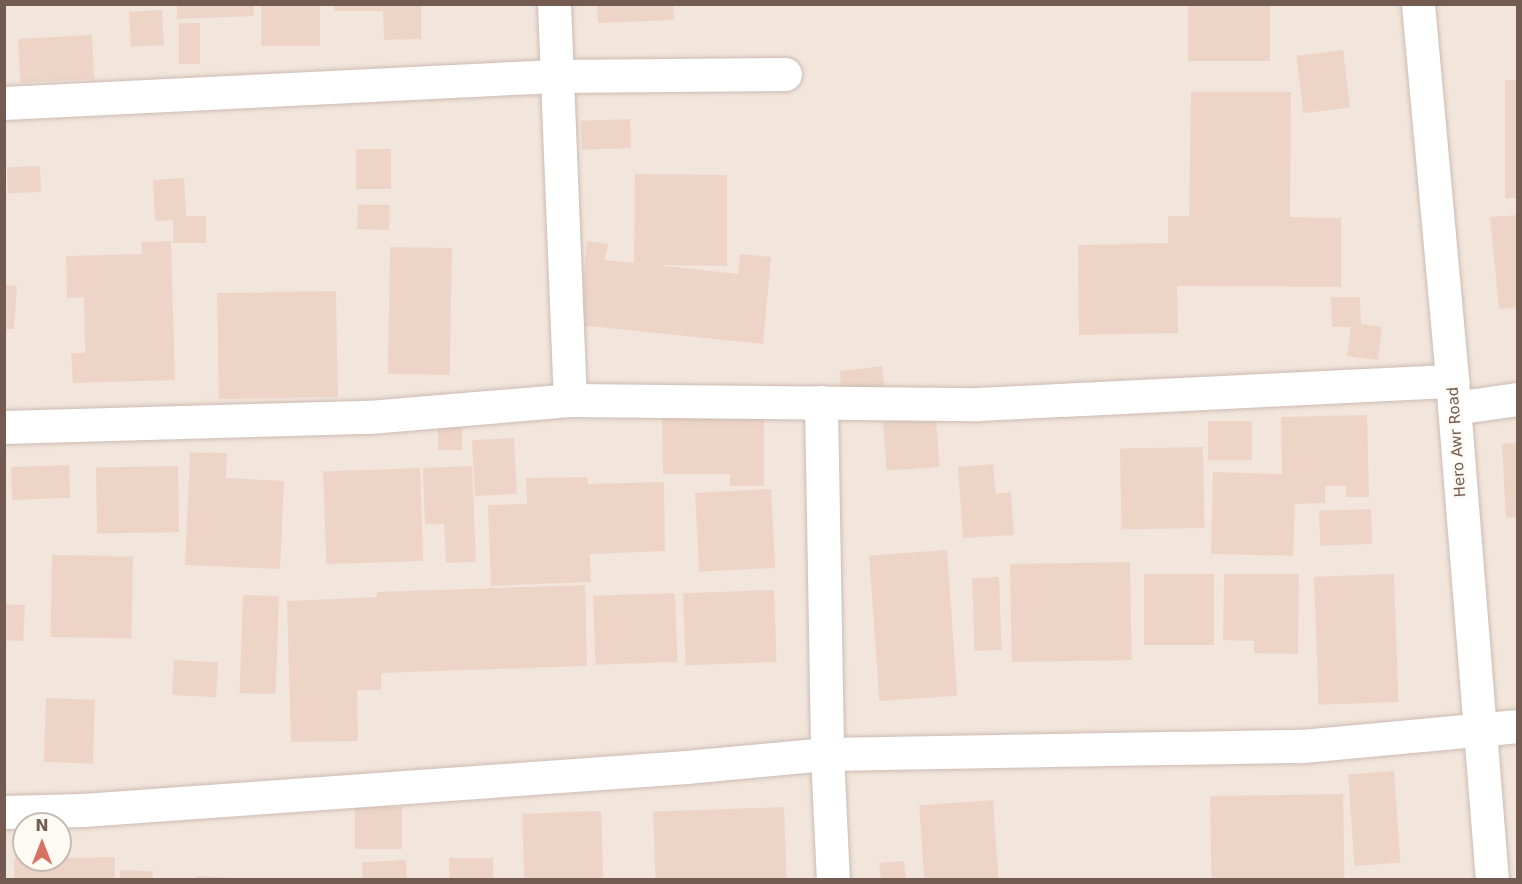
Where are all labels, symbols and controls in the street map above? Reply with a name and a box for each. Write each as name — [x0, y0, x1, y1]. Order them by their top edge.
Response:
street label: Hero Awr Road — [1444, 386, 1470, 498]
north arrow — [12, 812, 72, 872]
text: N — [35, 816, 49, 835]

